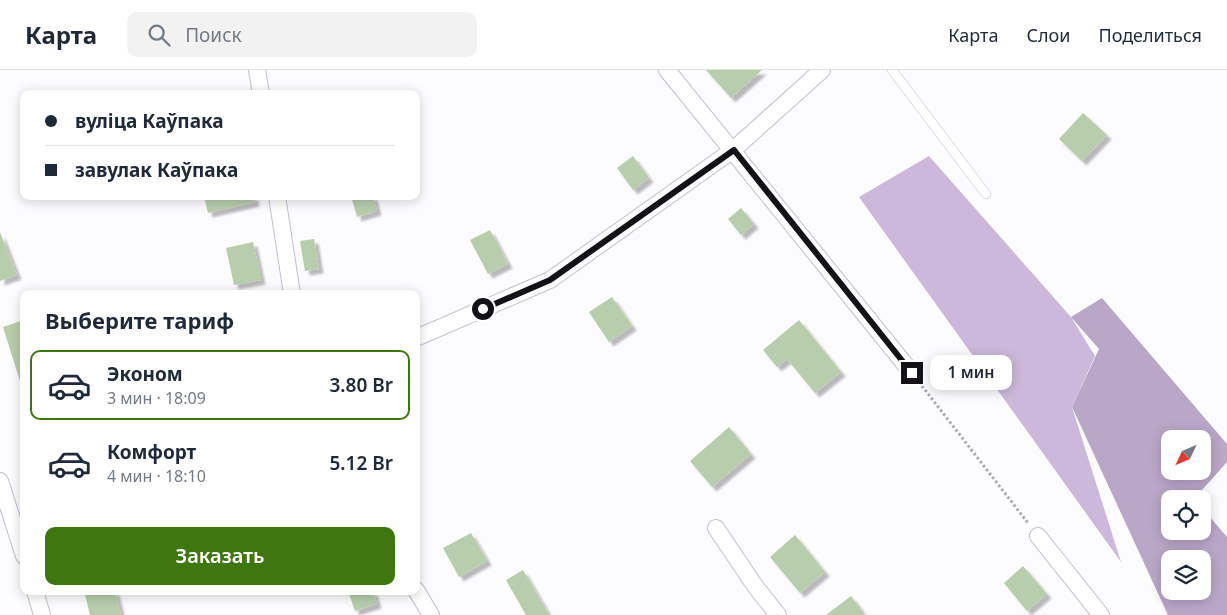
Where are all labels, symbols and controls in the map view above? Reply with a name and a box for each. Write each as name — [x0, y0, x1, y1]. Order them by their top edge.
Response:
search box — [127, 12, 477, 57]
text: Карта — [25, 18, 97, 51]
icon: search — [145, 21, 173, 49]
text: Поиск — [185, 22, 242, 48]
text: Карта — [948, 23, 998, 47]
text: Слои — [1026, 23, 1070, 47]
text: Поделиться — [1098, 23, 1202, 47]
text: вуліца Каўпака — [75, 108, 224, 134]
text: завулак Каўпака — [75, 157, 238, 183]
route start — [472, 298, 494, 320]
text: Выберите тариф — [45, 305, 234, 335]
callout: 1 мин — [930, 356, 1012, 390]
text: Эконом — [107, 361, 183, 387]
text: 1 мин — [948, 361, 995, 383]
route end — [901, 362, 923, 384]
icon: car — [47, 363, 92, 408]
text: 3.80 Br — [329, 372, 393, 398]
text: 3 мин · 18:09 — [107, 387, 206, 409]
north arrow — [1161, 430, 1211, 480]
map controls — [1161, 430, 1211, 600]
text: Комфорт — [107, 439, 196, 465]
icon: car — [47, 441, 92, 486]
text: 5.12 Br — [329, 450, 393, 476]
text: 4 мин · 18:10 — [107, 465, 206, 487]
button: locate — [1161, 490, 1211, 540]
button: Заказать — [45, 527, 395, 585]
button: layers — [1161, 550, 1211, 600]

